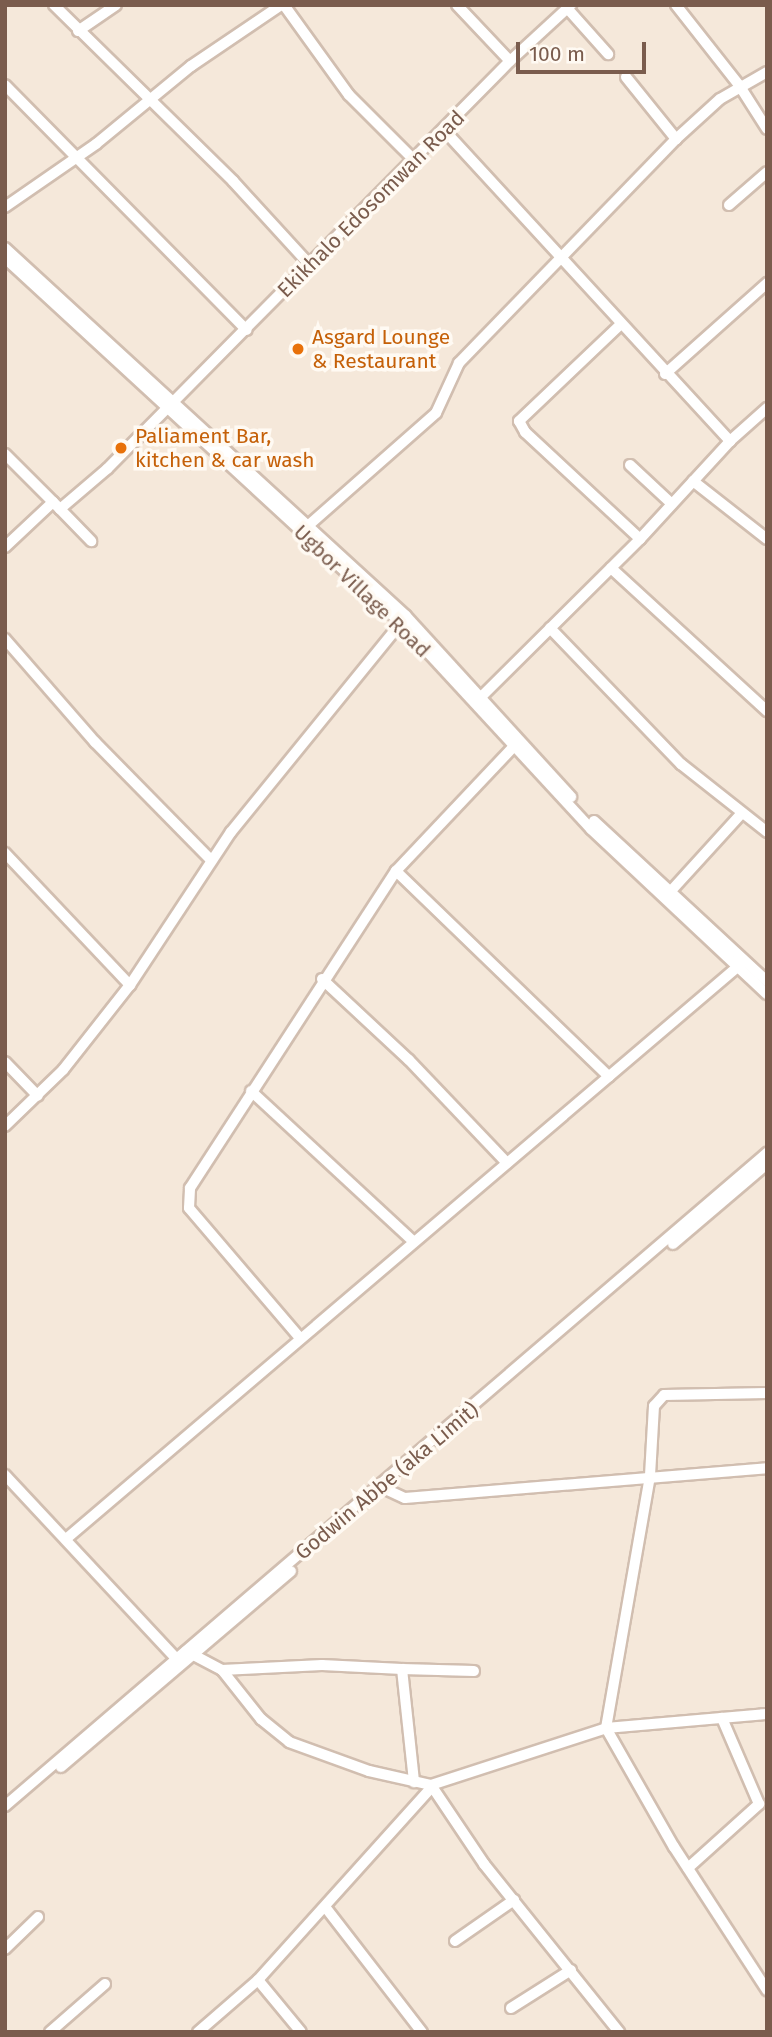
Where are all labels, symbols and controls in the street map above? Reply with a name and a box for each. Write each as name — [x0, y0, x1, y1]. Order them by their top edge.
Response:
scale bar — [520, 28, 650, 72]
text: 100 m — [529, 41, 585, 67]
street label: Ekikhalo Edosomwan Road — [272, 105, 470, 303]
place label: Asgard Lounge & Restaurant — [312, 324, 450, 374]
marker: Asgard Lounge & Restaurant — [290, 341, 306, 357]
place label: Paliament Bar, kitchen & car wash — [135, 423, 315, 473]
marker: Paliament Bar, kitchen & car wash — [113, 440, 129, 456]
street label: Ugbor Village Road — [288, 519, 436, 663]
street label: Godwin Abbe (aka Limit) — [290, 1397, 484, 1565]

